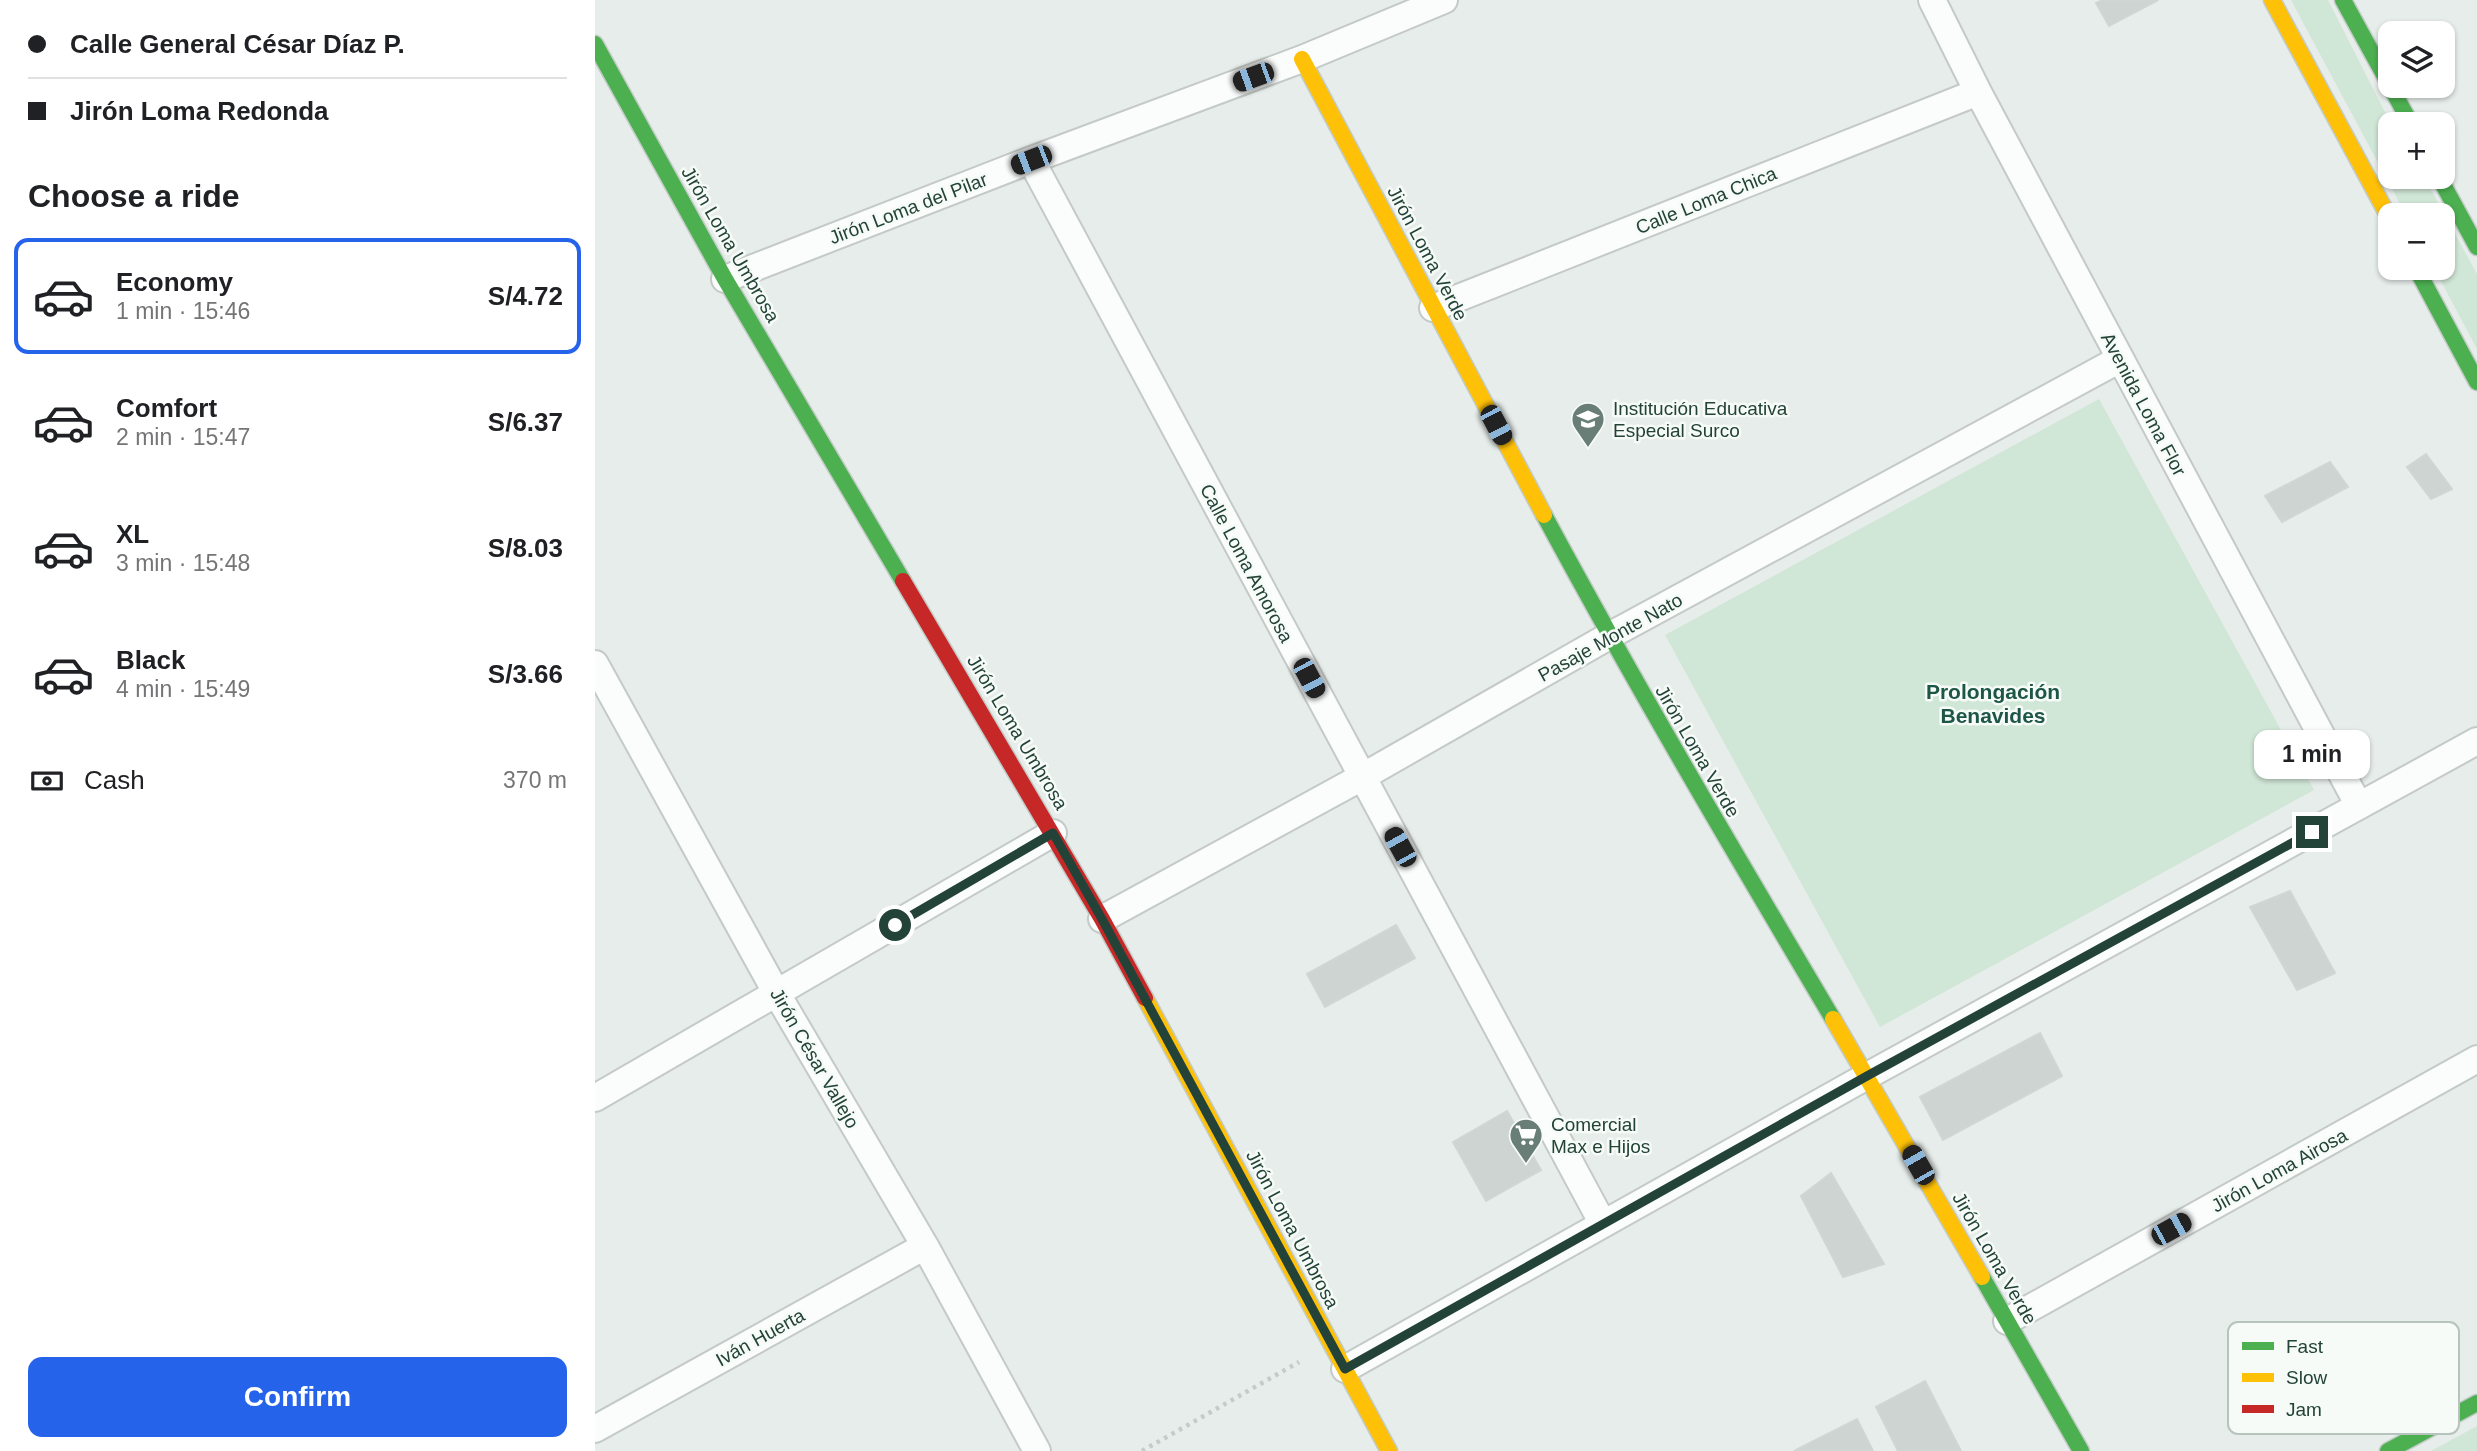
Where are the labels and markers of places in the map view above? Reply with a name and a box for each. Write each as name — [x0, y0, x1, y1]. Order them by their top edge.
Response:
place label: Institución Educativa Especial Surco — [1613, 398, 1788, 441]
school or university icon: Institución Educativa Especial Surco — [1569, 400, 1607, 449]
place label: Comercial Max e Hijos — [1551, 1114, 1650, 1157]
supermarket icon: Comercial Max e Hijos — [1507, 1116, 1545, 1165]

